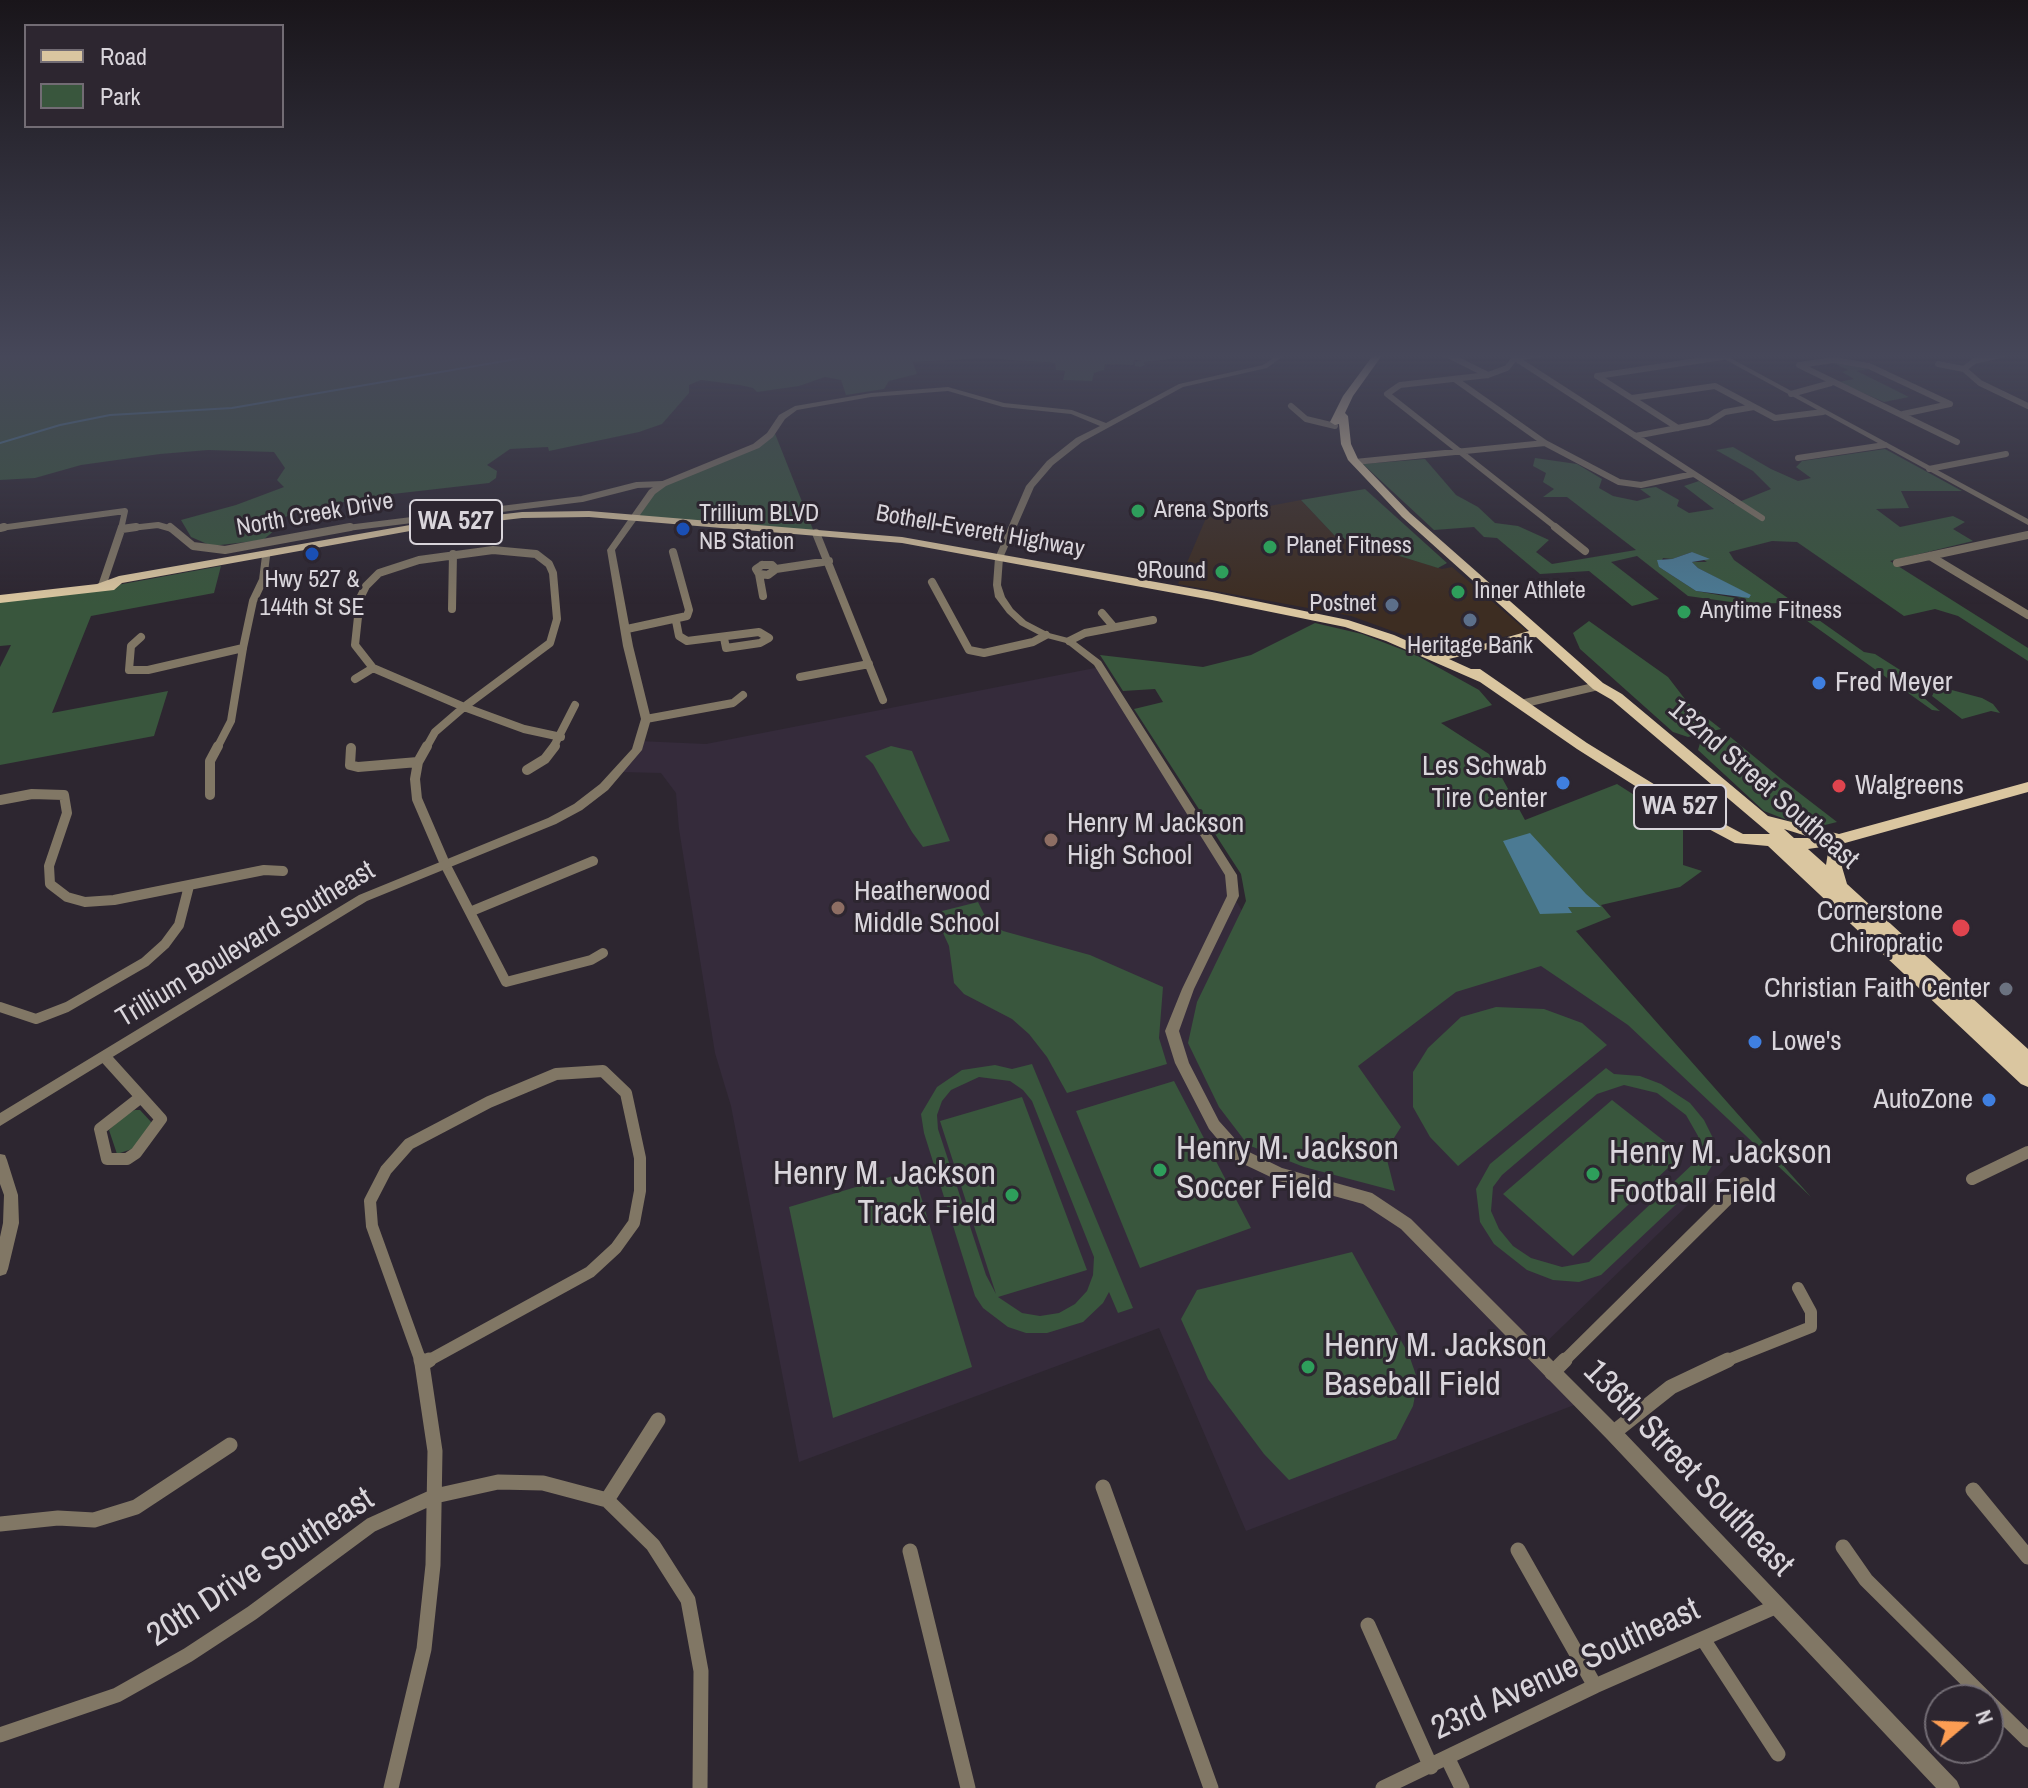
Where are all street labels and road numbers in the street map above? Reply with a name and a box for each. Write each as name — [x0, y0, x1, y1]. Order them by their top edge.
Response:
street label: North Creek Drive — [234, 487, 396, 543]
street label: Bothell-Everett Highway — [874, 499, 1086, 565]
road number: WA 527 — [410, 500, 502, 544]
street label: 132nd Street Southeast — [1661, 693, 1865, 877]
road number: WA 527 — [1634, 785, 1726, 829]
street label: Trillium Boulevard Southeast — [111, 855, 381, 1035]
street label: 136th Street Southeast — [1574, 1352, 1802, 1586]
street label: 20th Drive Southeast — [140, 1480, 382, 1656]
street label: 23rd Avenue Southeast — [1426, 1590, 1706, 1750]

